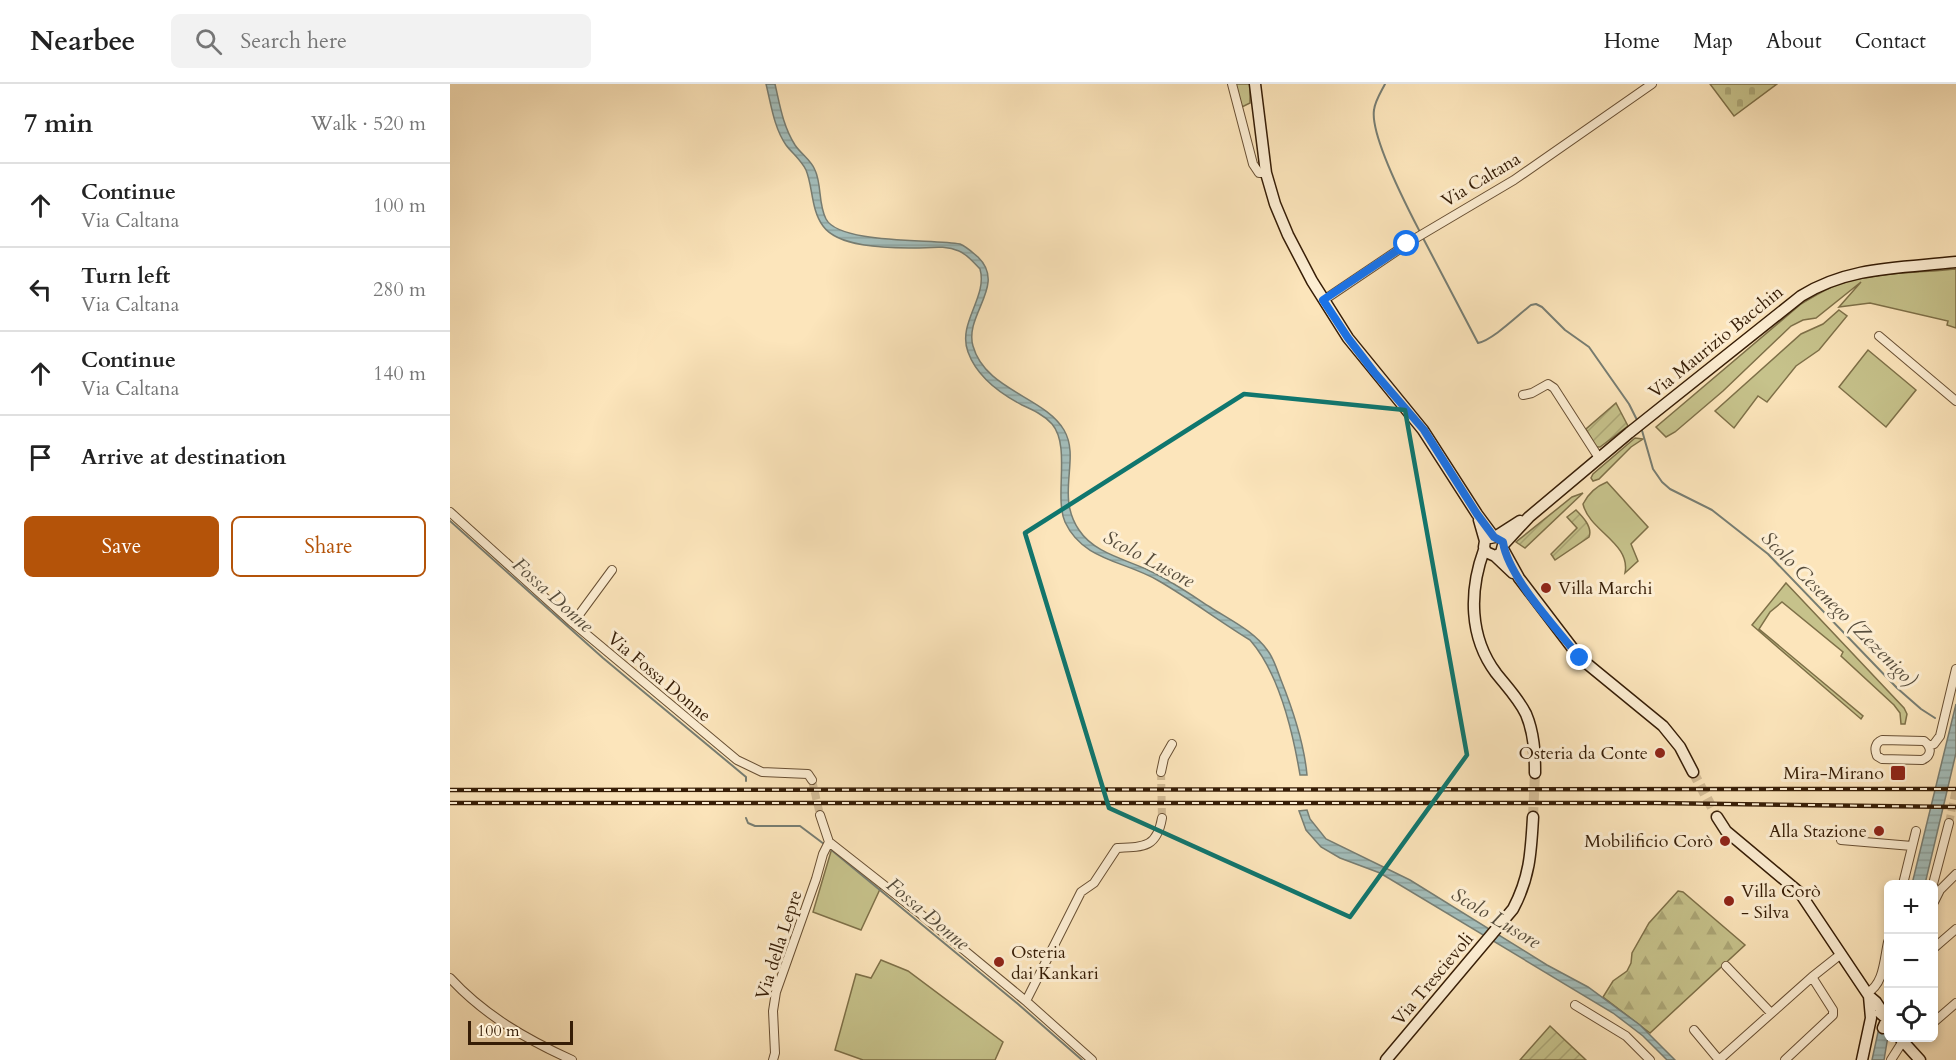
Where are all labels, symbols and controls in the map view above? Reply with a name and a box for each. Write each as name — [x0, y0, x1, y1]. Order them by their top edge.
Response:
search box — [171, 14, 591, 68]
text: Nearbee — [30, 22, 135, 60]
icon: search — [192, 25, 225, 58]
text: Search here — [240, 26, 347, 56]
text: Home — [1604, 27, 1660, 56]
text: Map — [1693, 27, 1733, 56]
text: About — [1766, 27, 1822, 56]
text: Contact — [1855, 27, 1926, 56]
text: 7 min — [24, 106, 93, 141]
text: Walk · 520 m — [311, 110, 426, 137]
street label: Via Caltana — [1437, 146, 1526, 214]
text: Continue — [81, 177, 176, 207]
icon: ahead — [24, 189, 57, 222]
text: 100 m — [373, 192, 426, 219]
text: Via Caltana — [81, 207, 179, 234]
route start — [1393, 230, 1419, 256]
text: Turn left — [81, 261, 170, 291]
icon: left — [24, 273, 57, 306]
text: 280 m — [373, 276, 426, 303]
street label: Via Maurizio Bacchin — [1643, 279, 1789, 404]
text: Via Caltana — [81, 291, 179, 318]
text: Continue — [81, 345, 176, 375]
icon: ahead — [24, 357, 57, 390]
text: 140 m — [373, 360, 426, 387]
text: Via Caltana — [81, 375, 179, 402]
icon: arrive — [24, 441, 57, 474]
text: Arrive at destination — [81, 442, 286, 472]
button: Save — [24, 516, 219, 577]
button: Share — [231, 516, 426, 577]
water label: Scolo Lusore — [1099, 524, 1200, 594]
water label: Scolo Cesenego (Zezenigo) — [1755, 525, 1923, 693]
water label: Fossa Donne — [507, 551, 600, 639]
place label: Villa Marchi — [1558, 576, 1653, 601]
marker: Villa Marchi — [1539, 581, 1553, 595]
street label: Via Fossa Donne — [602, 626, 716, 728]
route end — [1566, 644, 1592, 670]
place label: Osteria da Conte — [1519, 741, 1648, 766]
marker: Osteria da Conte — [1653, 746, 1667, 760]
place label: Mira-Mirano — [1783, 761, 1884, 786]
marker: Mira-Mirano — [1889, 764, 1907, 782]
place label: Alla Stazione — [1769, 819, 1867, 844]
marker: Alla Stazione — [1872, 824, 1886, 838]
place label: Mobilificio Corò — [1584, 829, 1713, 854]
marker: Mobilificio Corò — [1718, 834, 1732, 848]
water label: Fossa Donne — [881, 871, 975, 957]
place label: Villa Corò - Silva — [1741, 879, 1821, 925]
map controls — [1884, 880, 1938, 1042]
button: + — [1884, 880, 1938, 934]
water label: Scolo Lusore — [1446, 881, 1546, 955]
street label: Via della Lepre — [750, 887, 808, 1003]
marker: Villa Corò - Silva — [1722, 894, 1736, 908]
street label: Via Trescievoli — [1387, 927, 1479, 1031]
button: − — [1884, 934, 1938, 988]
place label: Osteria dai Kankari — [1011, 940, 1099, 986]
marker: Osteria dai Kankari — [992, 955, 1006, 969]
button: locate — [1884, 988, 1938, 1042]
scale bar — [468, 1018, 573, 1046]
text: 100 m — [477, 1020, 519, 1042]

